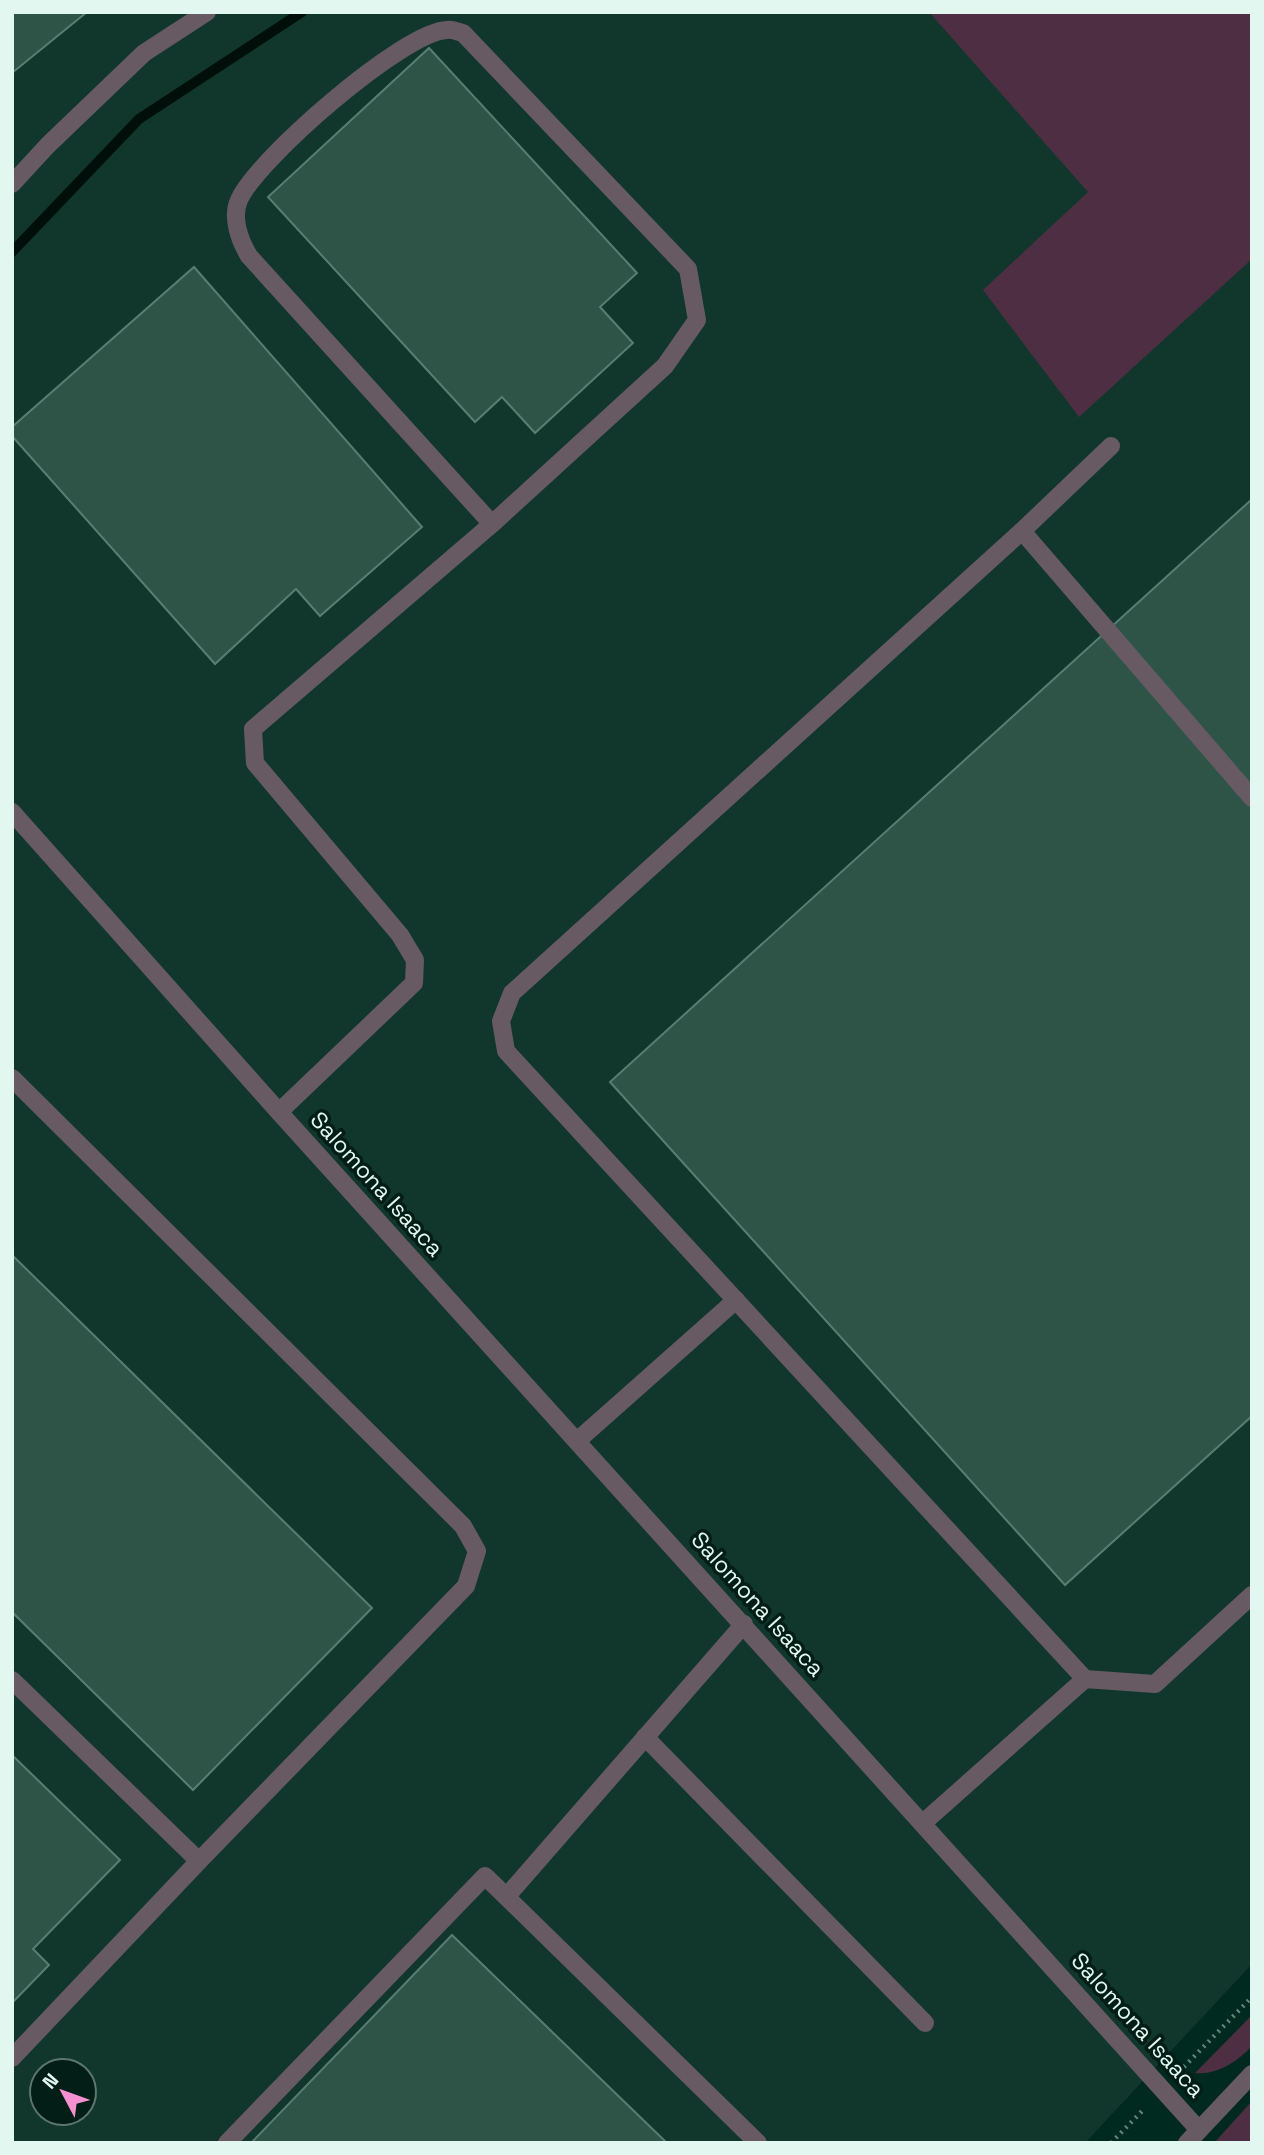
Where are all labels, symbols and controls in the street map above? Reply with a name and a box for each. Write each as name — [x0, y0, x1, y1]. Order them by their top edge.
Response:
street label: Salomona Isaaca — [304, 1105, 450, 1263]
street label: Salomona Isaaca — [685, 1525, 831, 1683]
street label: Salomona Isaaca — [1065, 1946, 1211, 2104]
north arrow — [28, 2057, 98, 2127]
text: N — [37, 2068, 64, 2094]

